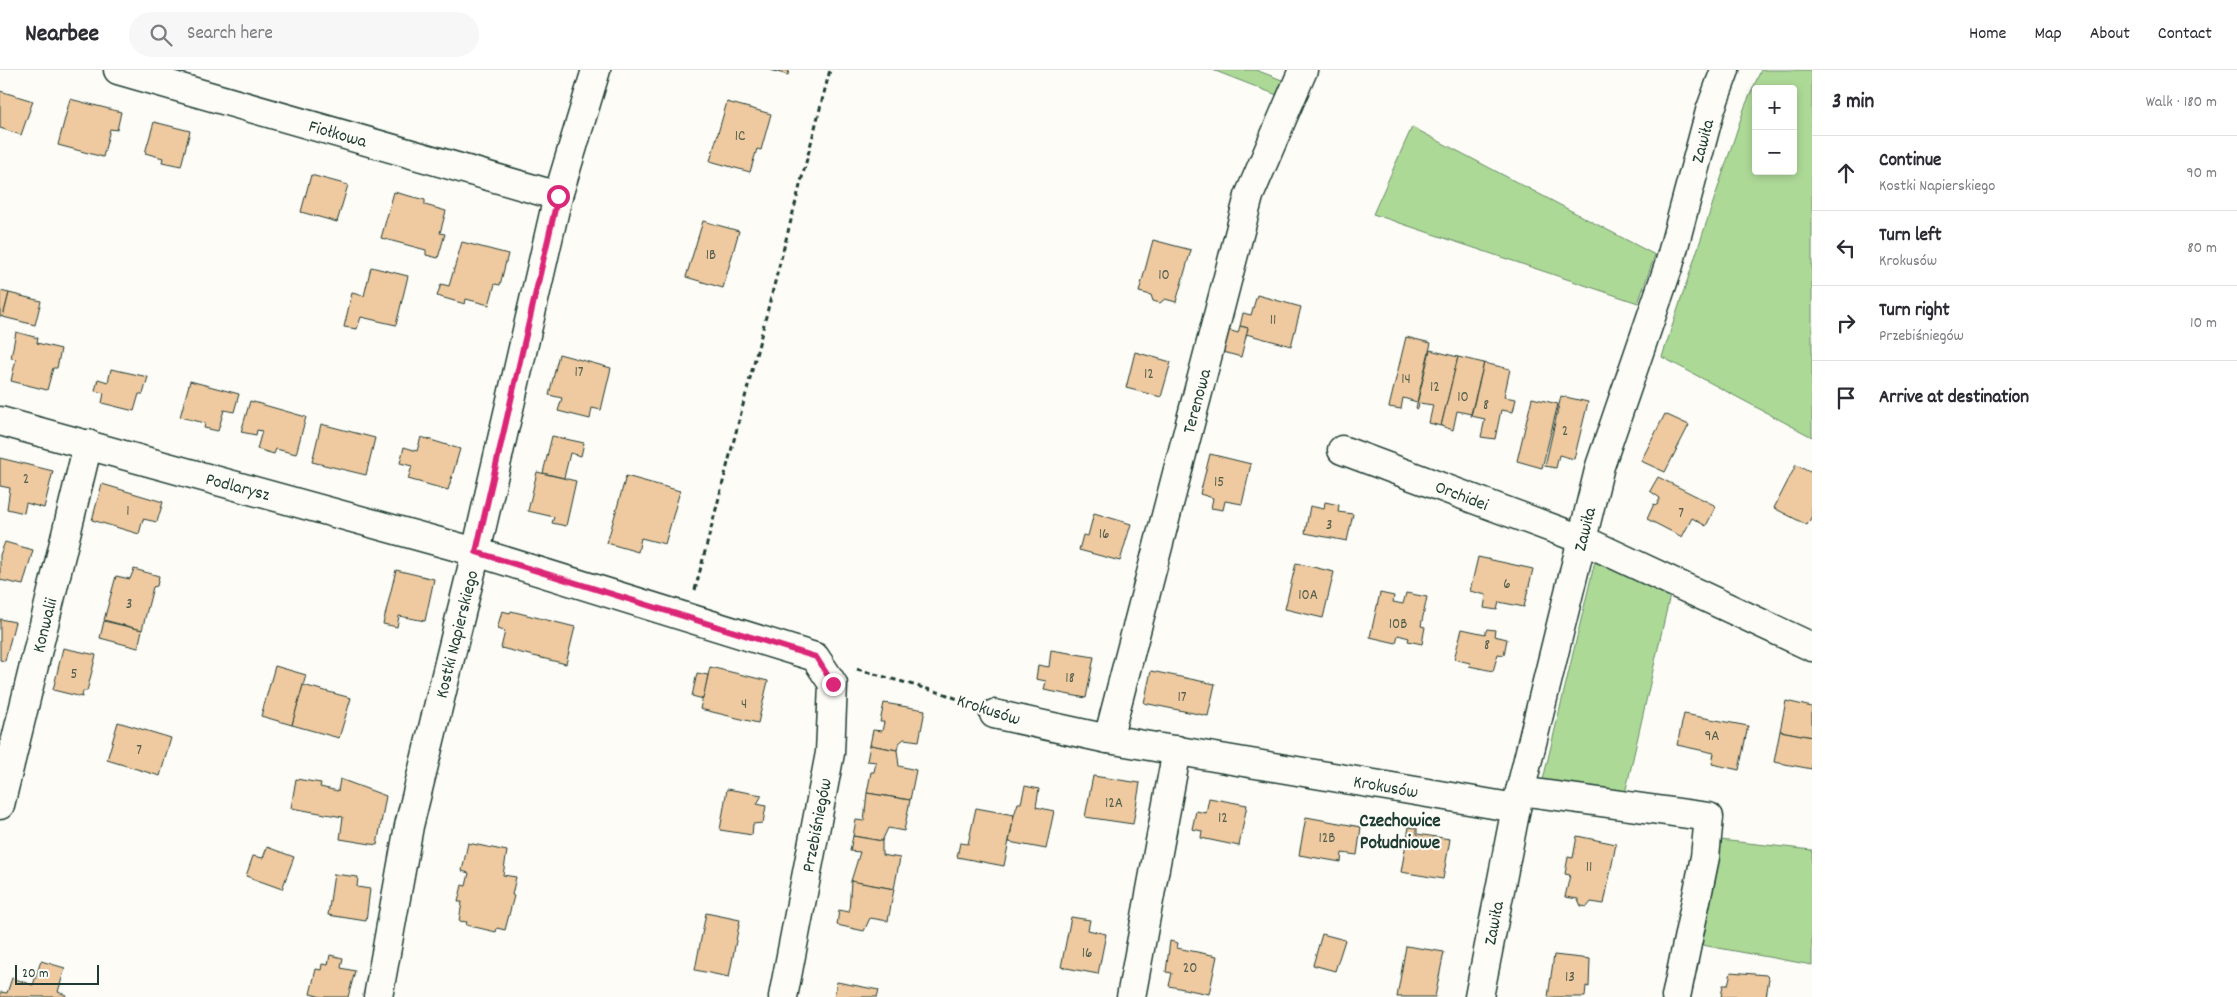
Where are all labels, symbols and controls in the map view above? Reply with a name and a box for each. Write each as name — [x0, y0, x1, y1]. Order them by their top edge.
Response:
search box — [129, 12, 479, 57]
text: Nearbee — [25, 18, 99, 52]
icon: search — [147, 21, 175, 49]
text: Search here — [187, 21, 273, 48]
text: Home — [1969, 22, 2006, 47]
text: Map — [2034, 22, 2062, 47]
text: About — [2090, 22, 2130, 47]
text: Contact — [2158, 22, 2212, 47]
map controls — [1752, 85, 1797, 175]
button: + — [1752, 85, 1797, 130]
text: 3 min — [1832, 88, 1874, 118]
text: Walk · 180 m — [2146, 91, 2217, 114]
street label: Fiołkowa — [305, 115, 370, 156]
street label: Zawiła — [1687, 116, 1722, 166]
house number: 1C — [735, 126, 745, 148]
button: − — [1752, 130, 1797, 175]
text: Continue — [1879, 148, 1941, 175]
icon: ahead — [1832, 159, 1860, 187]
text: 90 m — [2186, 162, 2217, 185]
text: Kostki Napierskiego — [1879, 175, 1995, 198]
route start — [547, 185, 570, 208]
text: Turn left — [1879, 223, 1942, 250]
icon: left — [1832, 234, 1860, 262]
text: 80 m — [2187, 237, 2217, 260]
house number: 1B — [706, 245, 716, 267]
text: Krokusów — [1879, 250, 1937, 273]
house number: 10 — [1158, 265, 1170, 287]
text: Turn right — [1879, 298, 1950, 325]
icon: right — [1832, 309, 1860, 337]
house number: 11 — [1270, 310, 1276, 332]
text: 10 m — [2190, 312, 2217, 335]
text: Przebiśniegów — [1879, 325, 1964, 348]
house number: 17 — [574, 362, 584, 384]
house number: 12 — [1144, 364, 1154, 386]
street label: Terenowa — [1178, 366, 1219, 437]
house number: 14 — [1401, 369, 1411, 391]
house number: 12 — [1430, 377, 1440, 399]
icon: arrive — [1832, 384, 1860, 412]
text: Arrive at destination — [1879, 385, 2029, 412]
house number: 10 — [1457, 387, 1469, 409]
house number: 8 — [1483, 395, 1489, 417]
house number: 2 — [1562, 421, 1568, 443]
street label: Podlarysz — [202, 468, 272, 509]
house number: 2 — [23, 469, 29, 491]
house number: 15 — [1214, 472, 1224, 494]
street label: Orchidei — [1431, 476, 1491, 519]
house number: 1 — [126, 501, 130, 523]
house number: 7 — [1678, 503, 1684, 525]
street label: Zawiła — [1569, 505, 1604, 554]
house number: 3 — [1326, 515, 1332, 537]
house number: 16 — [1099, 524, 1109, 546]
street label: Kostki Napierskiego — [430, 568, 486, 701]
house number: 6 — [1503, 574, 1511, 596]
house number: 10A — [1298, 585, 1318, 607]
house number: 3 — [126, 594, 132, 616]
street label: Konwalii — [28, 596, 65, 656]
house number: 10B — [1389, 614, 1407, 636]
house number: 8 — [1484, 635, 1490, 657]
house number: 5 — [71, 664, 78, 686]
house number: 18 — [1065, 668, 1075, 690]
route end — [822, 673, 845, 696]
house number: 17 — [1177, 687, 1187, 709]
street label: Krokusów — [953, 689, 1023, 733]
house number: 4 — [741, 694, 747, 716]
house number: 9A — [1704, 726, 1720, 748]
house number: 7 — [136, 740, 142, 762]
street label: Krokusów — [1351, 770, 1420, 806]
street label: Przebiśniegów — [797, 776, 840, 875]
house number: 12A — [1105, 793, 1123, 815]
house number: 12 — [1218, 808, 1228, 830]
district label: Czechowice Południowe — [1359, 809, 1441, 858]
house number: 12B — [1319, 828, 1335, 850]
house number: 11 — [1586, 857, 1592, 879]
street label: Zawiła — [1479, 899, 1512, 948]
house number: 16 — [1082, 943, 1092, 965]
house number: 20 — [1183, 958, 1197, 980]
scale bar — [15, 962, 99, 985]
text: 20 m — [22, 964, 49, 984]
house number: 13 — [1565, 967, 1575, 989]

